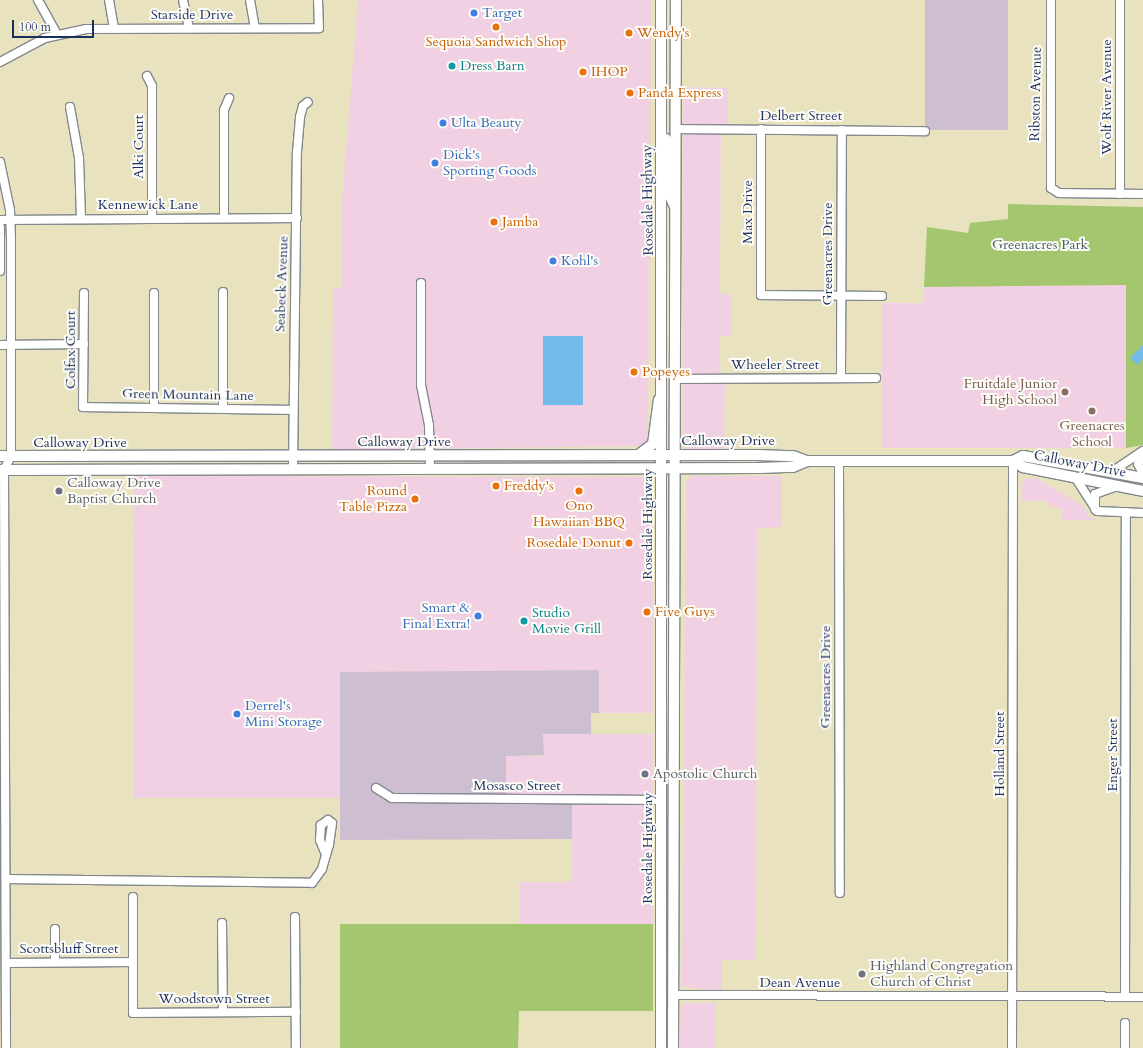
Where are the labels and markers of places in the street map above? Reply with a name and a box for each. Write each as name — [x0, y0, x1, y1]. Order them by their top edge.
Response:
place label: Target — [482, 5, 522, 21]
marker: Target — [469, 8, 479, 18]
marker: Sequoia Sandwich Shop — [491, 22, 501, 32]
place label: Wendy's — [637, 25, 689, 41]
marker: Wendy's — [624, 28, 634, 38]
place label: Sequoia Sandwich Shop — [425, 34, 567, 50]
place label: Dress Barn — [460, 58, 525, 74]
marker: Dress Barn — [447, 61, 457, 71]
place label: IHOP — [591, 64, 628, 80]
marker: IHOP — [578, 67, 588, 77]
place label: Panda Express — [638, 85, 721, 101]
marker: Panda Express — [625, 88, 635, 98]
place label: Ulta Beauty — [451, 115, 522, 131]
marker: Ulta Beauty — [438, 118, 448, 128]
place label: Dick's Sporting Goods — [443, 147, 536, 180]
marker: Dick's Sporting Goods — [430, 158, 440, 168]
place label: Jamba — [502, 214, 538, 230]
marker: Jamba — [489, 217, 499, 227]
place label: Kohl's — [561, 253, 598, 269]
marker: Kohl's — [548, 256, 558, 266]
place label: Popeyes — [642, 364, 690, 380]
marker: Popeyes — [629, 367, 639, 377]
place label: Fruitdale Junior High School — [964, 376, 1057, 408]
marker: Fruitdale Junior High School — [1060, 387, 1070, 397]
marker: Greenacres School — [1087, 406, 1097, 416]
place label: Greenacres School — [1059, 418, 1125, 450]
place label: Calloway Drive Baptist Church — [67, 475, 161, 508]
place label: Freddy's — [504, 478, 554, 494]
marker: Freddy's — [491, 481, 501, 491]
place label: Round Table Pizza — [339, 483, 407, 516]
marker: Calloway Drive Baptist Church — [54, 486, 64, 496]
marker: Ono Hawaiian BBQ — [574, 486, 584, 496]
marker: Round Table Pizza — [410, 494, 420, 504]
place label: Ono Hawaiian BBQ — [533, 498, 625, 530]
place label: Rosedale Donut — [527, 535, 621, 551]
marker: Rosedale Donut — [624, 538, 634, 548]
place label: Smart & Final Extra! — [402, 600, 470, 632]
place label: Five Guys — [655, 604, 715, 620]
place label: Studio Movie Grill — [532, 605, 601, 638]
marker: Five Guys — [642, 607, 652, 617]
marker: Smart & Final Extra! — [473, 611, 483, 621]
marker: Studio Movie Grill — [519, 616, 529, 626]
place label: Derrel's Mini Storage — [245, 698, 322, 730]
marker: Derrel's Mini Storage — [232, 709, 242, 719]
place label: Apostolic Church — [653, 766, 758, 782]
marker: Apostolic Church — [640, 769, 650, 779]
place label: Highland Congregation Church of Christ — [870, 958, 1013, 990]
marker: Highland Congregation Church of Christ — [857, 969, 867, 979]

